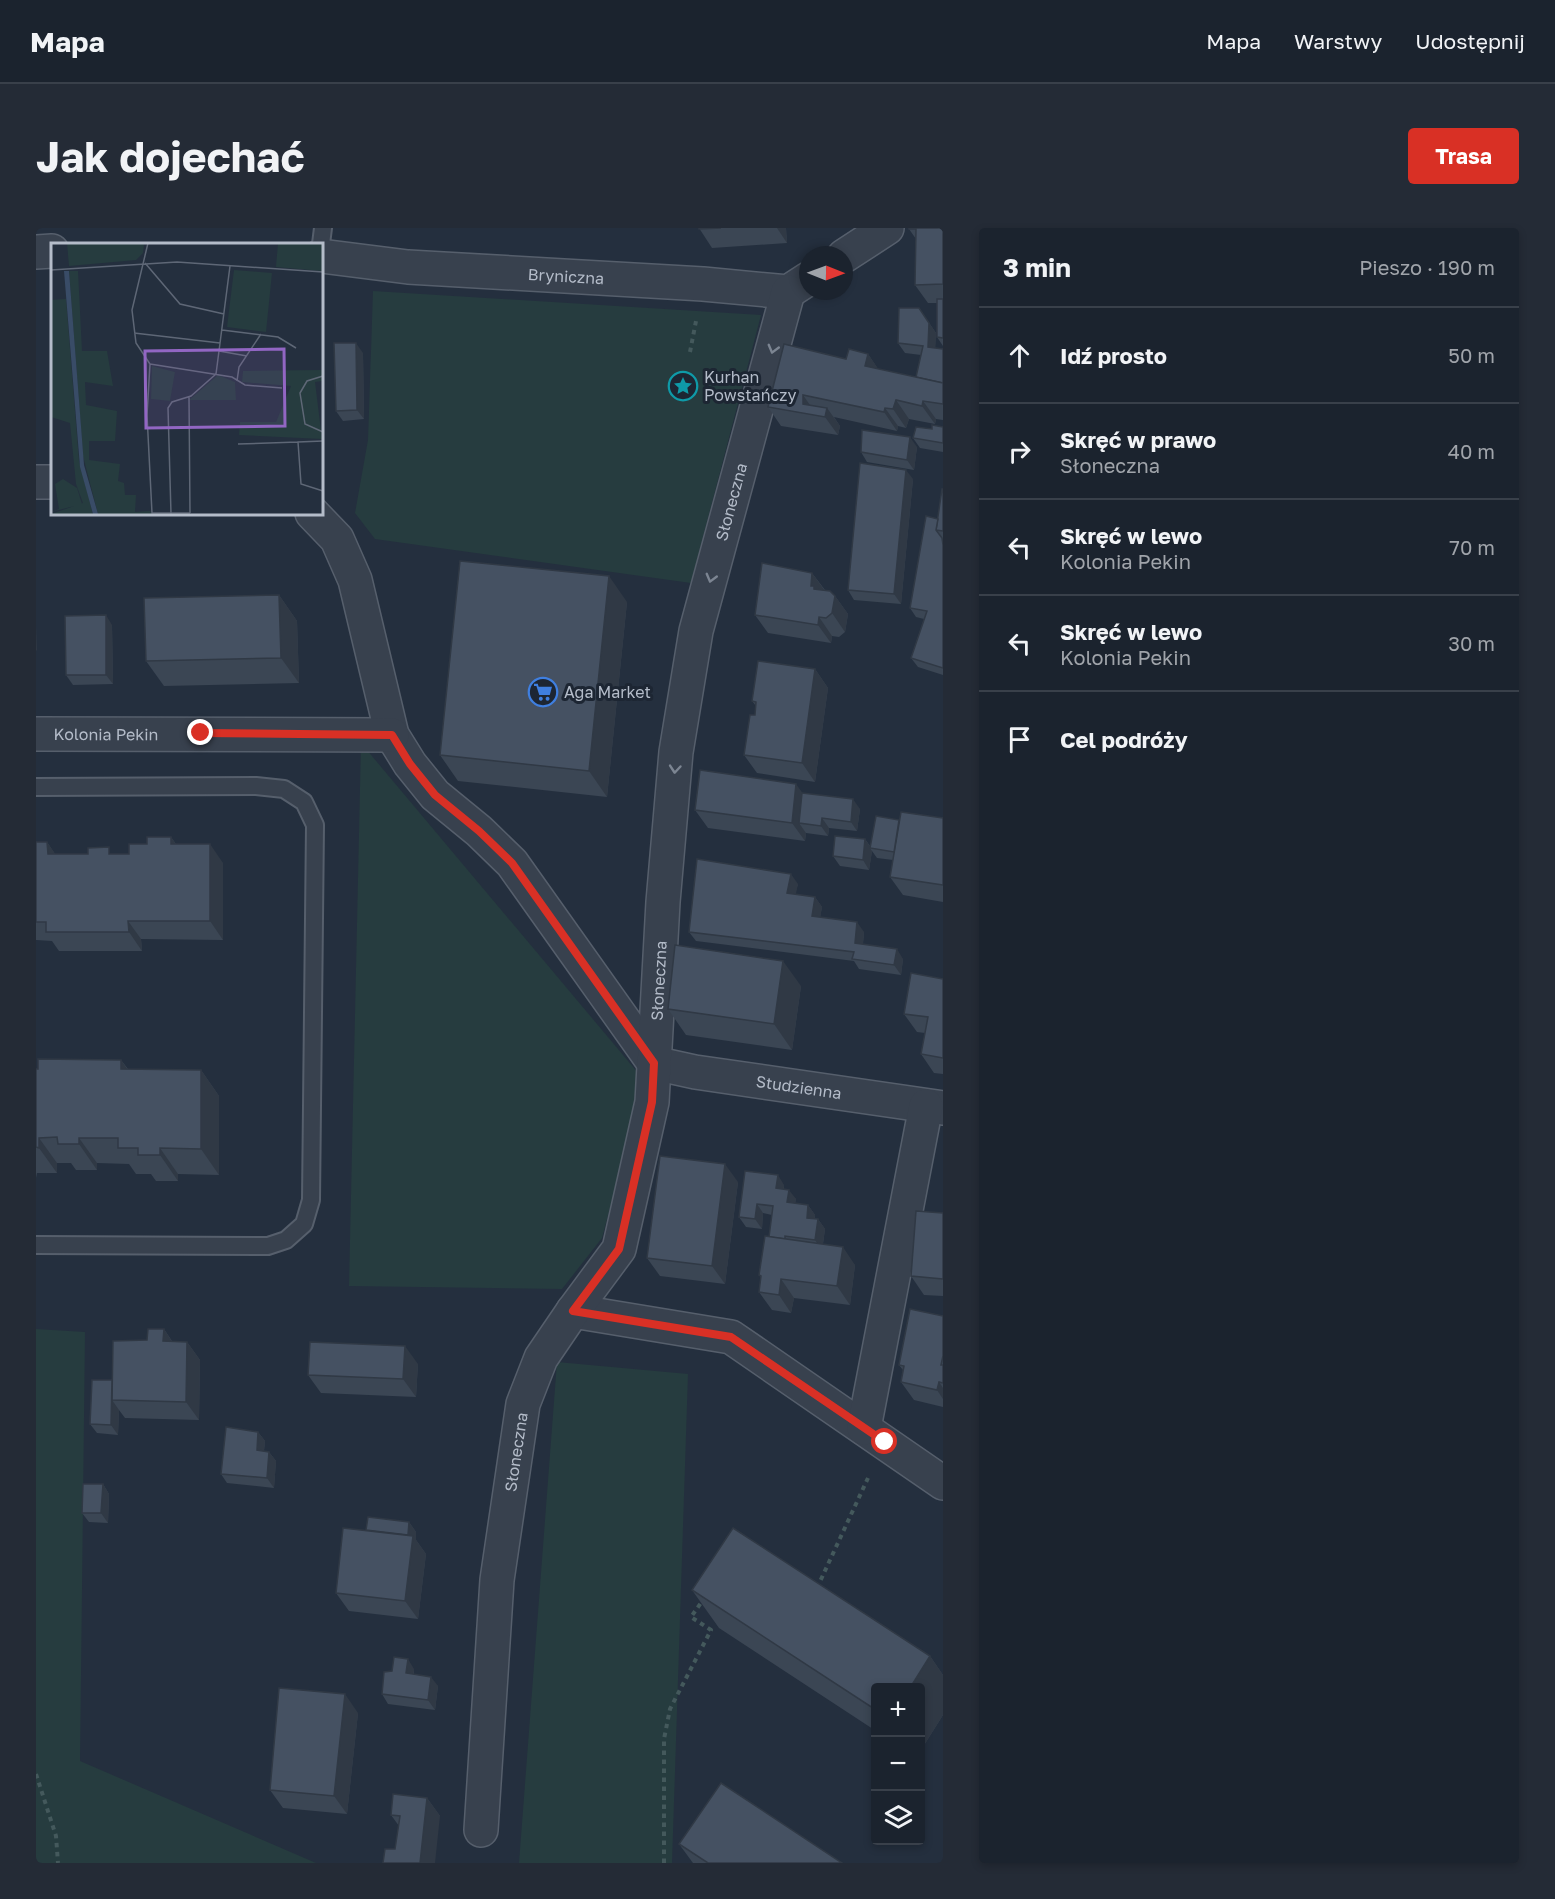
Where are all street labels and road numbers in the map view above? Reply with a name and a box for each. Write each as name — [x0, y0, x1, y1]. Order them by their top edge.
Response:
street label: Bryniczna — [527, 264, 605, 288]
street label: Słoneczna — [711, 460, 751, 543]
street label: Kolonia Pekin — [54, 724, 158, 744]
street label: Słoneczna — [646, 940, 671, 1021]
street label: Studzienna — [755, 1071, 843, 1103]
street label: Słoneczna — [500, 1411, 532, 1493]

